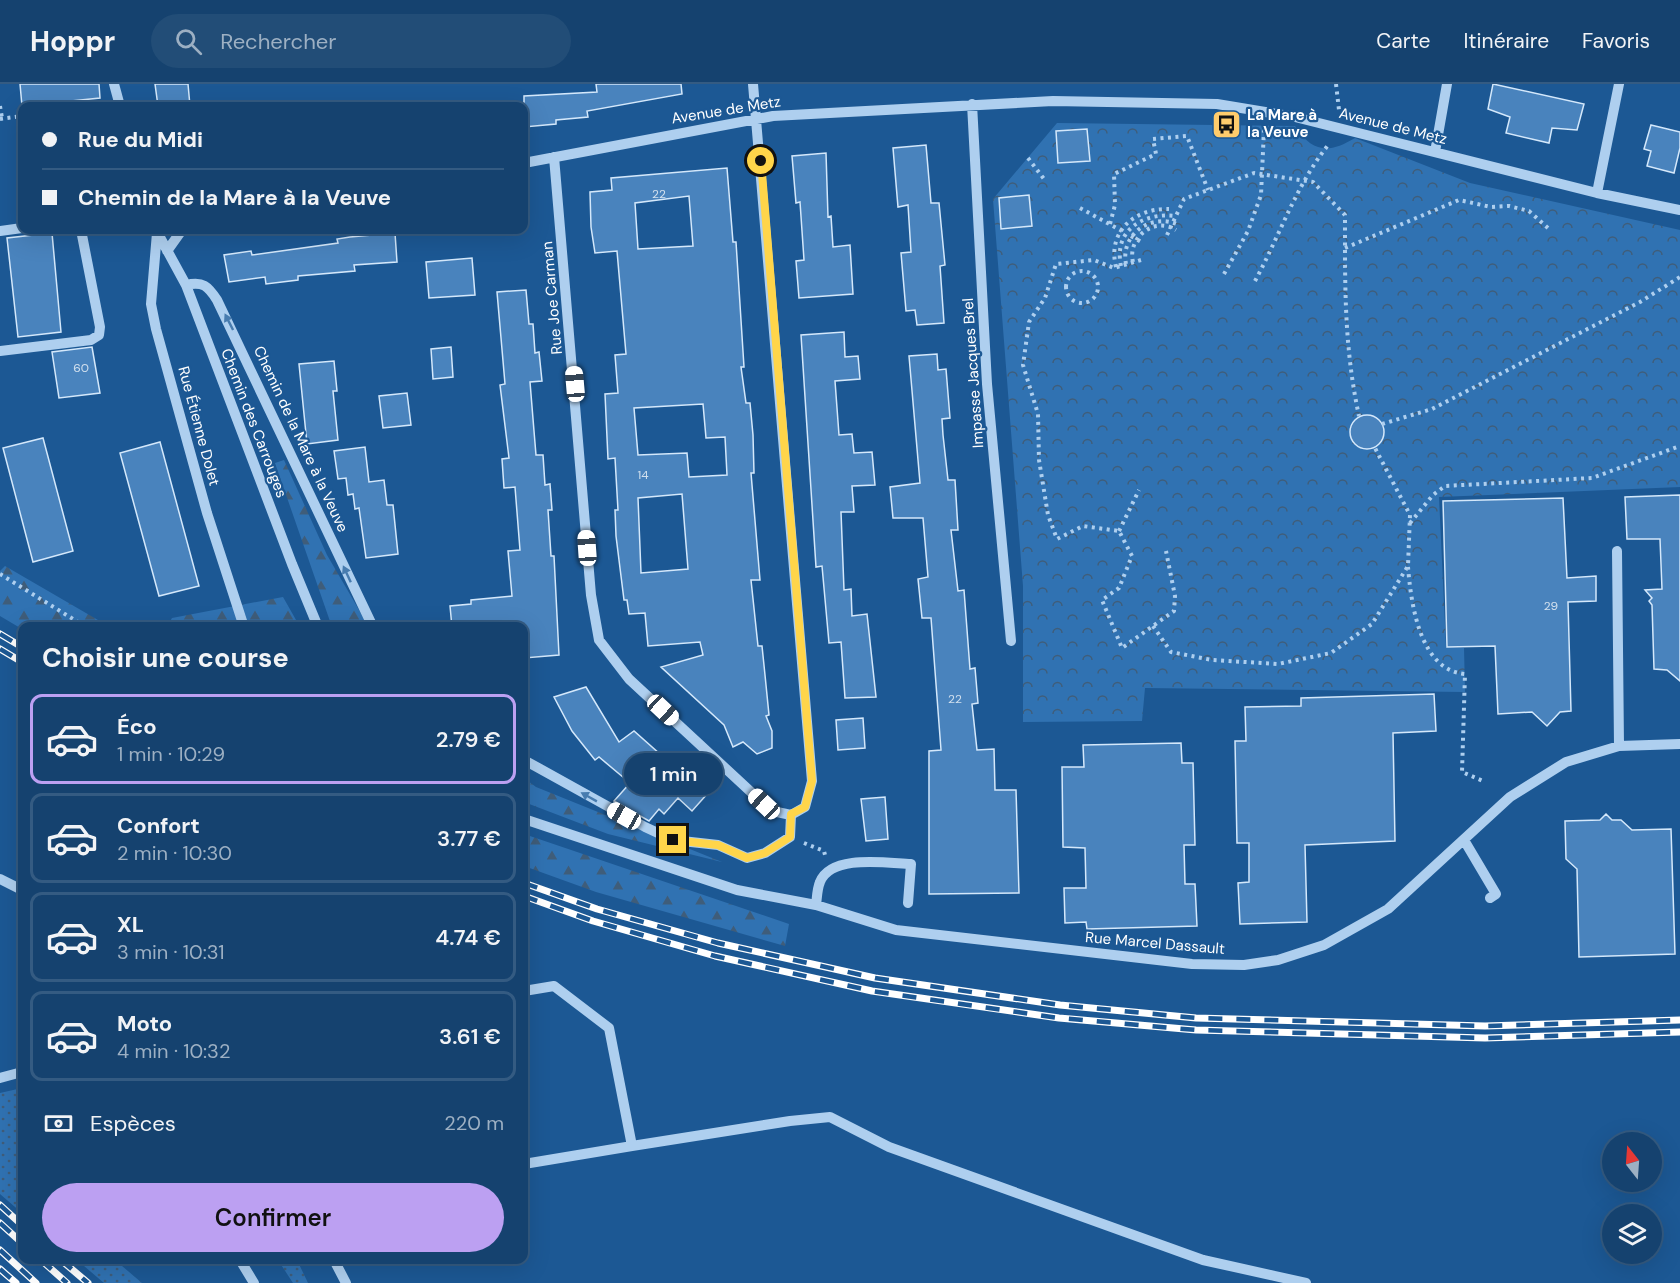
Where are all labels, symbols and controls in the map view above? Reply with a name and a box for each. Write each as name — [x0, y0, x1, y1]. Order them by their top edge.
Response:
search box — [151, 14, 571, 68]
text: Hoppr — [30, 23, 115, 60]
icon: search — [172, 25, 205, 58]
text: Rechercher — [220, 27, 336, 56]
text: Carte — [1376, 27, 1430, 55]
text: Itinéraire — [1463, 27, 1549, 55]
text: Favoris — [1582, 27, 1650, 55]
street label: Avenue de Metz — [670, 91, 782, 129]
street label: Avenue de Metz — [1337, 103, 1449, 149]
place label: La Mare à la Veuve — [1247, 105, 1317, 142]
bus stop icon: La Mare à la Veuve — [1210, 108, 1242, 140]
text: Rue du Midi — [78, 125, 203, 154]
route start — [747, 147, 774, 174]
text: Chemin de la Mare à la Veuve — [78, 183, 391, 212]
house number: 22 — [652, 186, 666, 202]
street label: Rue Joe Carman — [537, 241, 567, 355]
street label: Impasse Jacques Brel — [958, 297, 988, 449]
one-way arrow — [224, 313, 234, 331]
street label: Chemin de la Mare à la Veuve — [249, 343, 353, 535]
street label: Chemin des Carrouges — [216, 346, 292, 500]
house number: 60 — [73, 360, 89, 376]
street label: Rue Étienne Dolet — [173, 364, 225, 488]
car — [564, 365, 586, 403]
house number: 14 — [637, 467, 649, 483]
car — [577, 529, 597, 567]
one-way arrow — [343, 566, 352, 583]
house number: 29 — [1544, 598, 1558, 614]
text: Choisir une course — [42, 640, 289, 675]
car — [644, 691, 682, 729]
house number: 22 — [948, 691, 962, 707]
icon: car — [45, 712, 99, 766]
text: Éco — [117, 712, 157, 741]
text: 2.79 € — [436, 725, 501, 754]
text: 1 min · 10:29 — [117, 741, 225, 767]
callout: 1 min — [624, 753, 722, 795]
text: 1 min — [650, 761, 697, 787]
car — [745, 785, 783, 823]
one-way arrow — [581, 791, 597, 802]
car — [604, 799, 644, 833]
icon: car — [45, 811, 99, 865]
text: Confort — [117, 811, 200, 840]
text: 3.77 € — [437, 824, 501, 853]
route end — [659, 826, 686, 853]
text: 2 min · 10:30 — [117, 840, 232, 866]
icon: car — [45, 910, 99, 964]
text: XL — [117, 910, 144, 939]
text: 4.74 € — [435, 923, 501, 952]
street label: Rue Marcel Dassault — [1084, 927, 1226, 959]
text: 3 min · 10:31 — [117, 939, 225, 965]
icon: car — [45, 1009, 99, 1063]
text: Moto — [117, 1009, 172, 1038]
text: 3.61 € — [439, 1022, 501, 1051]
text: 4 min · 10:32 — [117, 1038, 230, 1064]
icon: cash — [42, 1107, 75, 1140]
text: Espèces — [90, 1109, 176, 1138]
text: 220 m — [444, 1110, 504, 1136]
north arrow — [1602, 1132, 1662, 1192]
map controls — [1602, 1132, 1662, 1264]
button: Confirmer — [42, 1183, 504, 1252]
button: layers — [1602, 1204, 1662, 1264]

